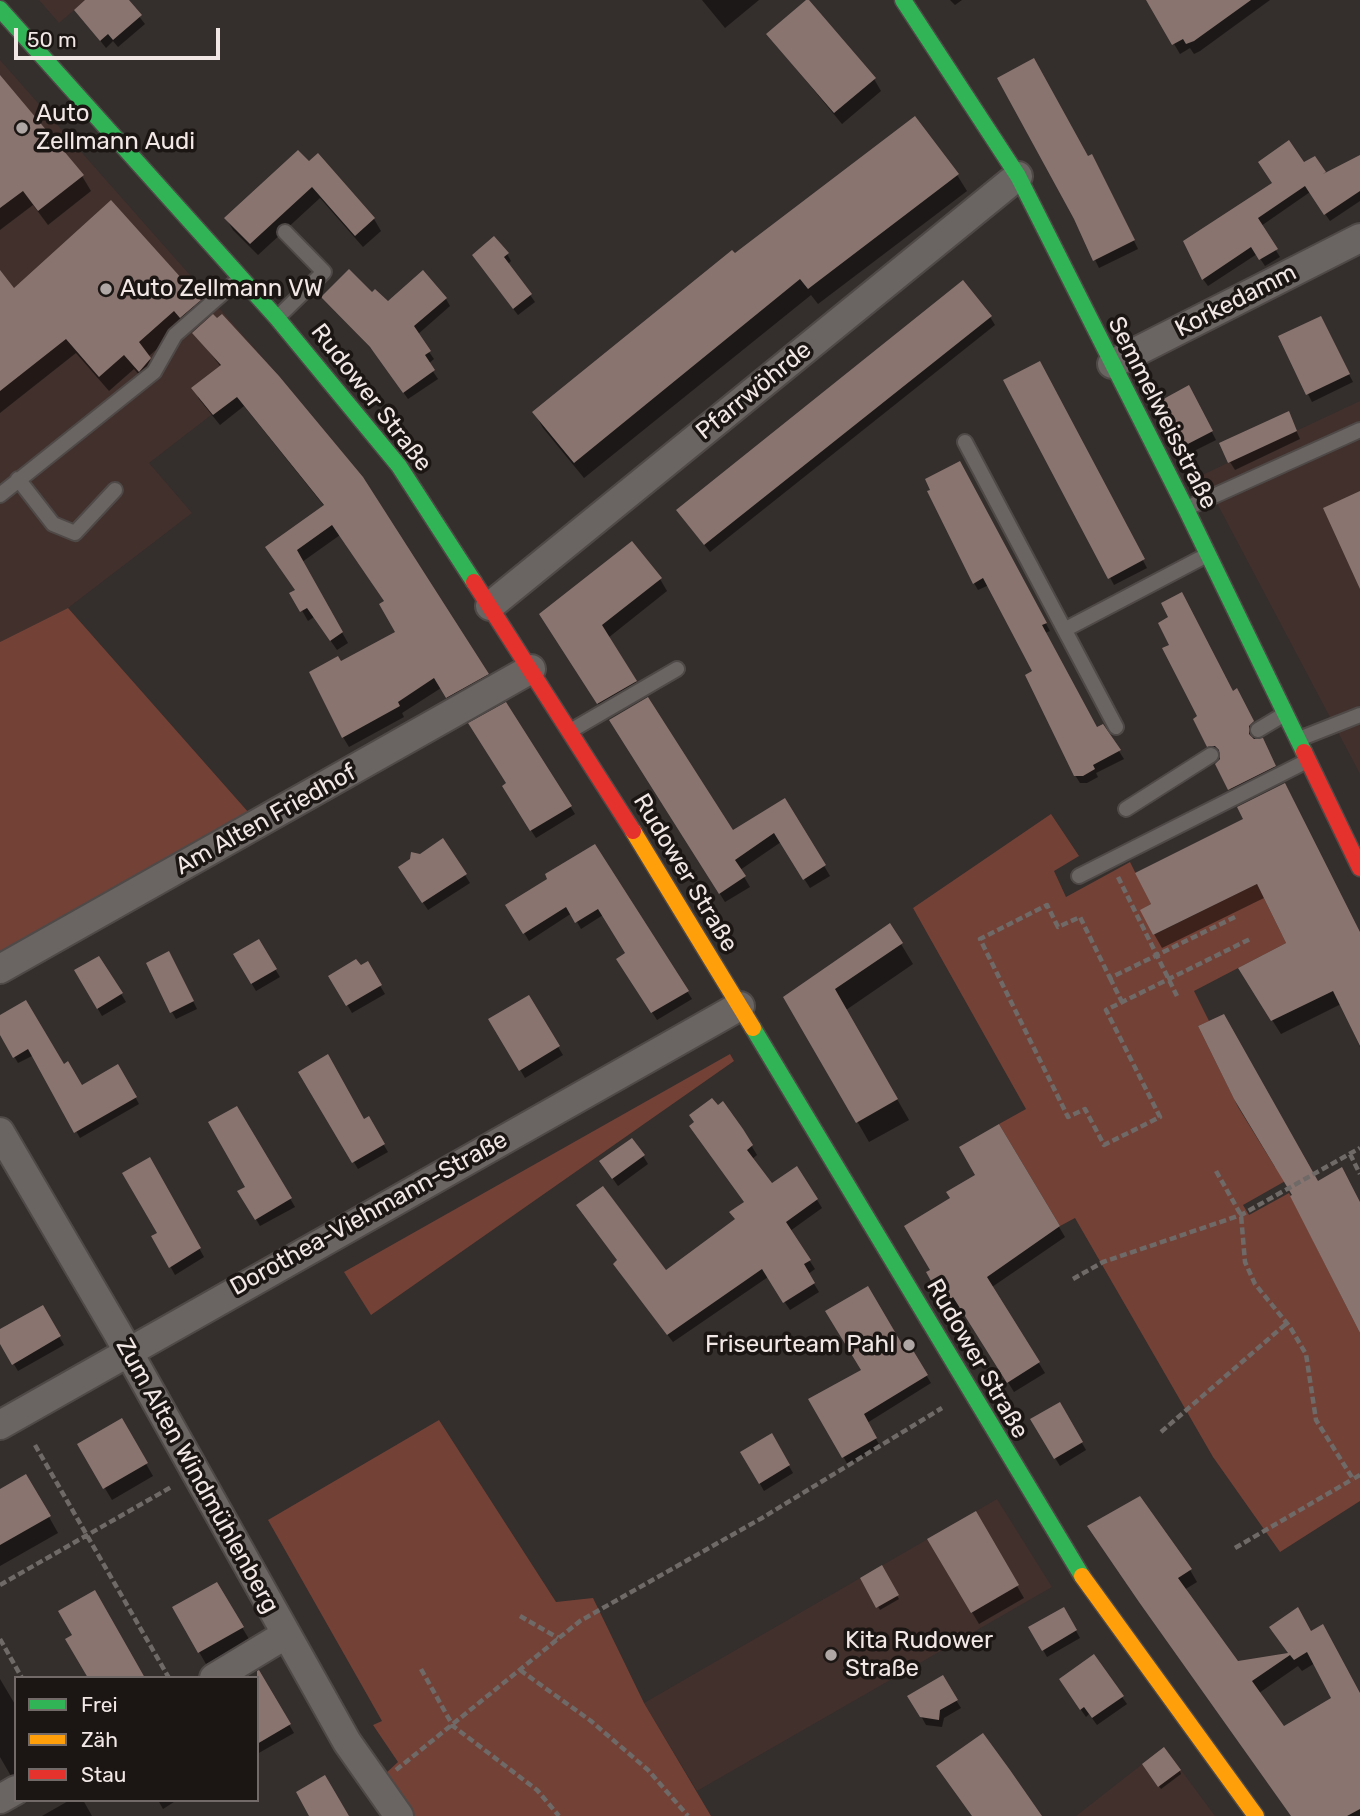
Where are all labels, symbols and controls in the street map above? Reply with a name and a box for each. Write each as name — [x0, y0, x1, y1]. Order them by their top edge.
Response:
scale bar — [18, 14, 224, 58]
text: 50 m — [27, 27, 77, 52]
place label: Auto Zellmann Audi — [36, 100, 195, 156]
marker: Auto Zellmann Audi — [14, 120, 30, 136]
street label: Korkedamm — [1171, 258, 1301, 344]
place label: Auto Zellmann VW — [120, 275, 323, 303]
marker: Auto Zellmann VW — [98, 281, 114, 297]
street label: Semmelweisstraße — [1101, 312, 1223, 514]
street label: Rudower Straße — [304, 318, 438, 478]
street label: Pfarrwöhrde — [691, 336, 817, 446]
street label: Am Alten Friedhof — [171, 758, 361, 882]
street label: Rudower Straße — [626, 789, 744, 957]
street label: Dorothea-Viehmann-Straße — [225, 1126, 513, 1302]
street label: Rudower Straße — [920, 1274, 1034, 1444]
place label: Friseurteam Pahl — [705, 1331, 895, 1359]
street label: Zum Alten Windmühlenberg — [109, 1334, 285, 1618]
marker: Friseurteam Pahl — [901, 1337, 917, 1353]
place label: Kita Rudower Straße — [845, 1627, 993, 1683]
marker: Kita Rudower Straße — [823, 1647, 839, 1663]
legend — [14, 1676, 259, 1802]
text: Frei — [81, 1692, 118, 1717]
text: Zäh — [81, 1727, 118, 1752]
text: Stau — [81, 1762, 127, 1787]

